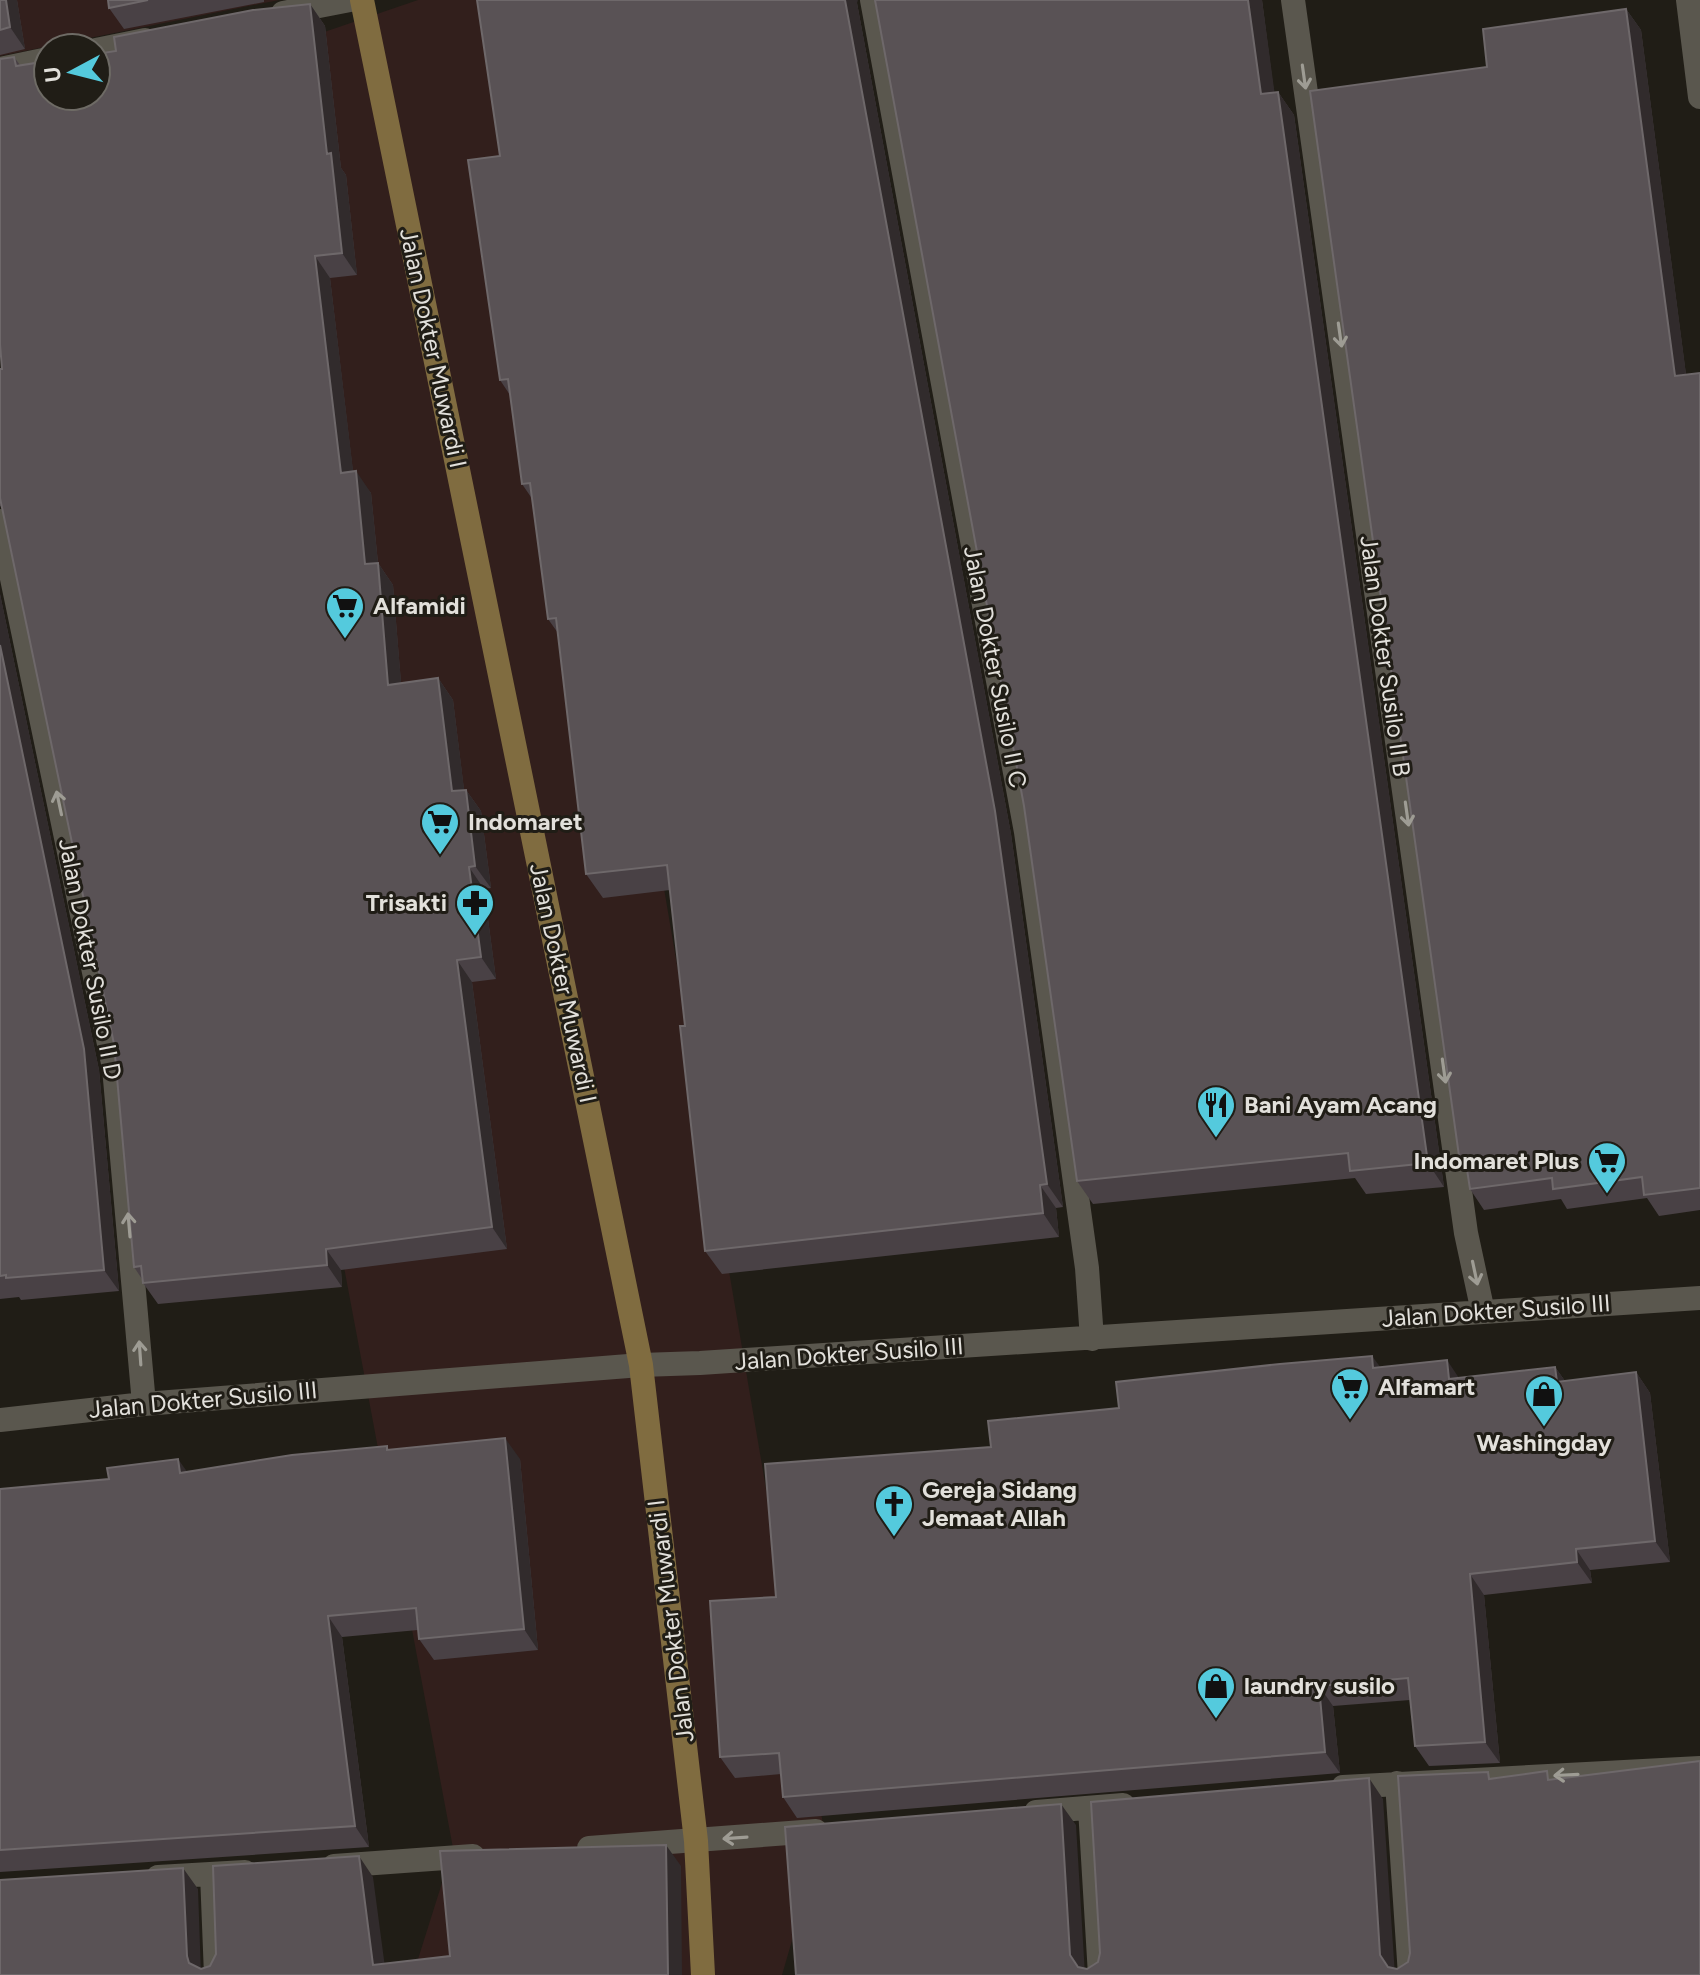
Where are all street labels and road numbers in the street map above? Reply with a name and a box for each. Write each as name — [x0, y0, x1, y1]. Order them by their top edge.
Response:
street label: Jalan Dokter Muwardi I — [394, 225, 473, 470]
street label: Jalan Dokter Susilo II B — [1354, 533, 1417, 778]
street label: Jalan Dokter Susilo II C — [958, 543, 1033, 790]
street label: Jalan Dokter Susilo II D — [53, 836, 128, 1082]
street label: Jalan Dokter Muwardi I — [524, 860, 603, 1105]
street label: Jalan Dokter Susilo III — [1381, 1288, 1611, 1333]
street label: Jalan Dokter Susilo III — [734, 1331, 964, 1376]
street label: Jalan Dokter Susilo III — [88, 1375, 318, 1424]
street label: Jalan Dokter Muwardi I — [641, 1498, 700, 1744]

